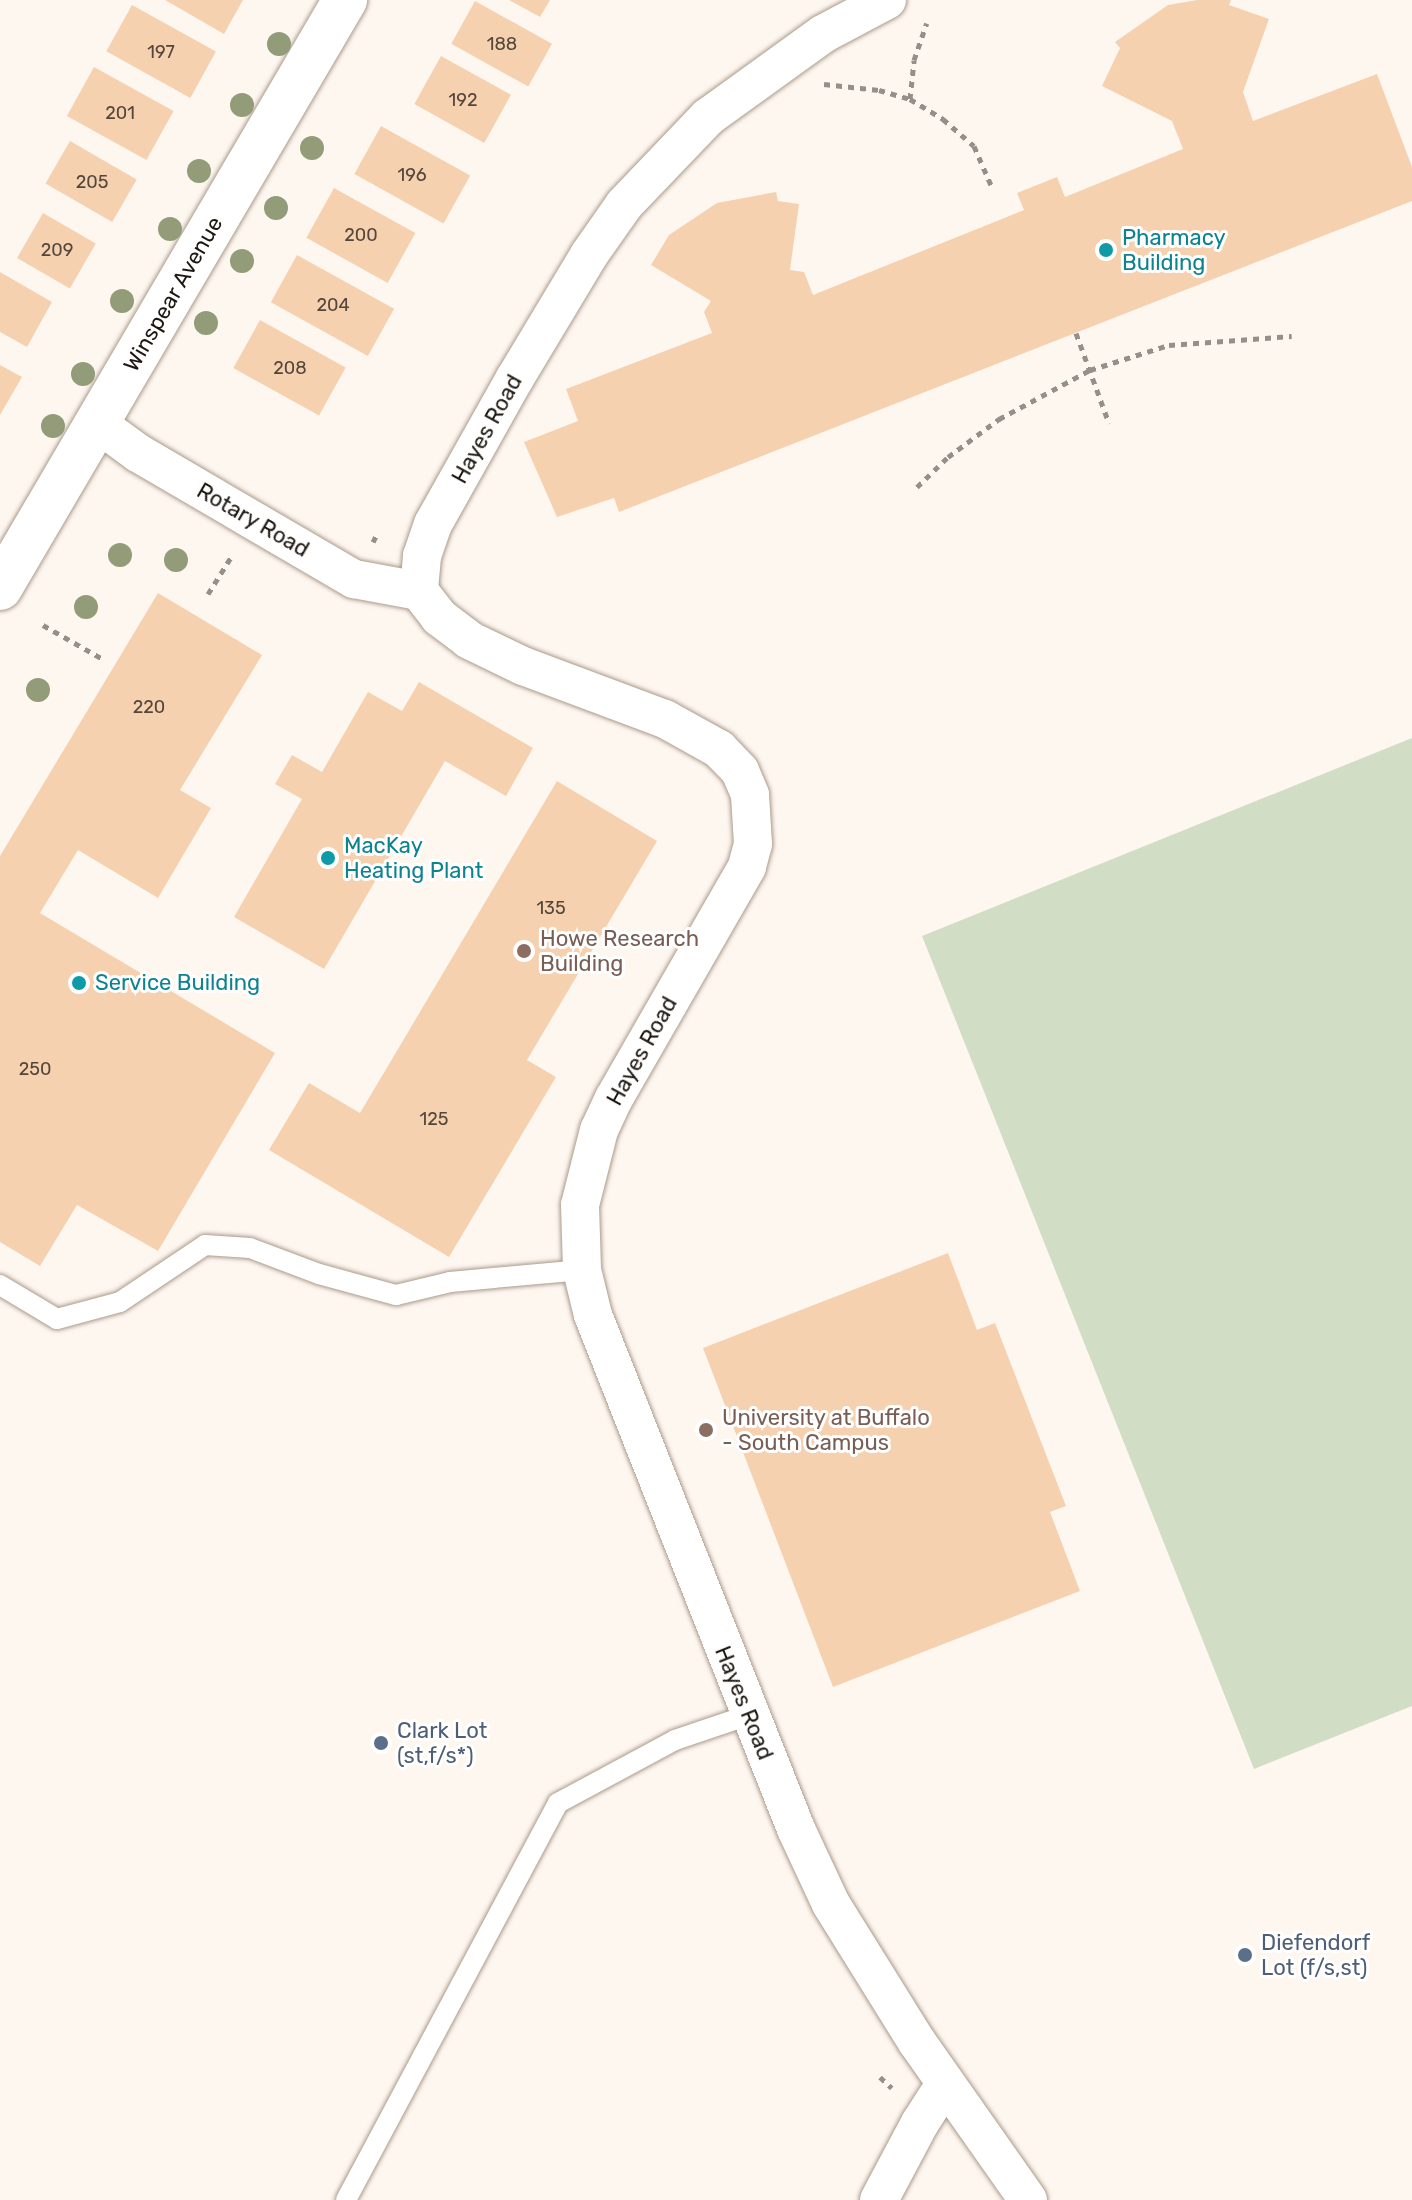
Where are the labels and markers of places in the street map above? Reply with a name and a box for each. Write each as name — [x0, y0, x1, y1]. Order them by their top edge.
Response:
place label: Pharmacy Building — [1122, 224, 1226, 276]
marker: Pharmacy Building — [1097, 241, 1115, 259]
place label: MacKay Heating Plant — [344, 832, 483, 884]
marker: MacKay Heating Plant — [319, 849, 337, 867]
place label: Howe Research Building — [540, 925, 699, 976]
marker: Howe Research Building — [515, 942, 533, 960]
place label: Service Building — [95, 970, 260, 996]
marker: Service Building — [70, 974, 88, 992]
place label: University at Buffalo - South Campus — [722, 1404, 930, 1456]
marker: University at Buffalo - South Campus — [697, 1421, 715, 1439]
place label: Clark Lot (st,f/s*) — [397, 1717, 488, 1768]
marker: Clark Lot (st,f/s*) — [372, 1734, 390, 1752]
place label: Diefendorf Lot (f/s,st) — [1261, 1929, 1370, 1980]
marker: Diefendorf Lot (f/s,st) — [1236, 1946, 1254, 1964]

